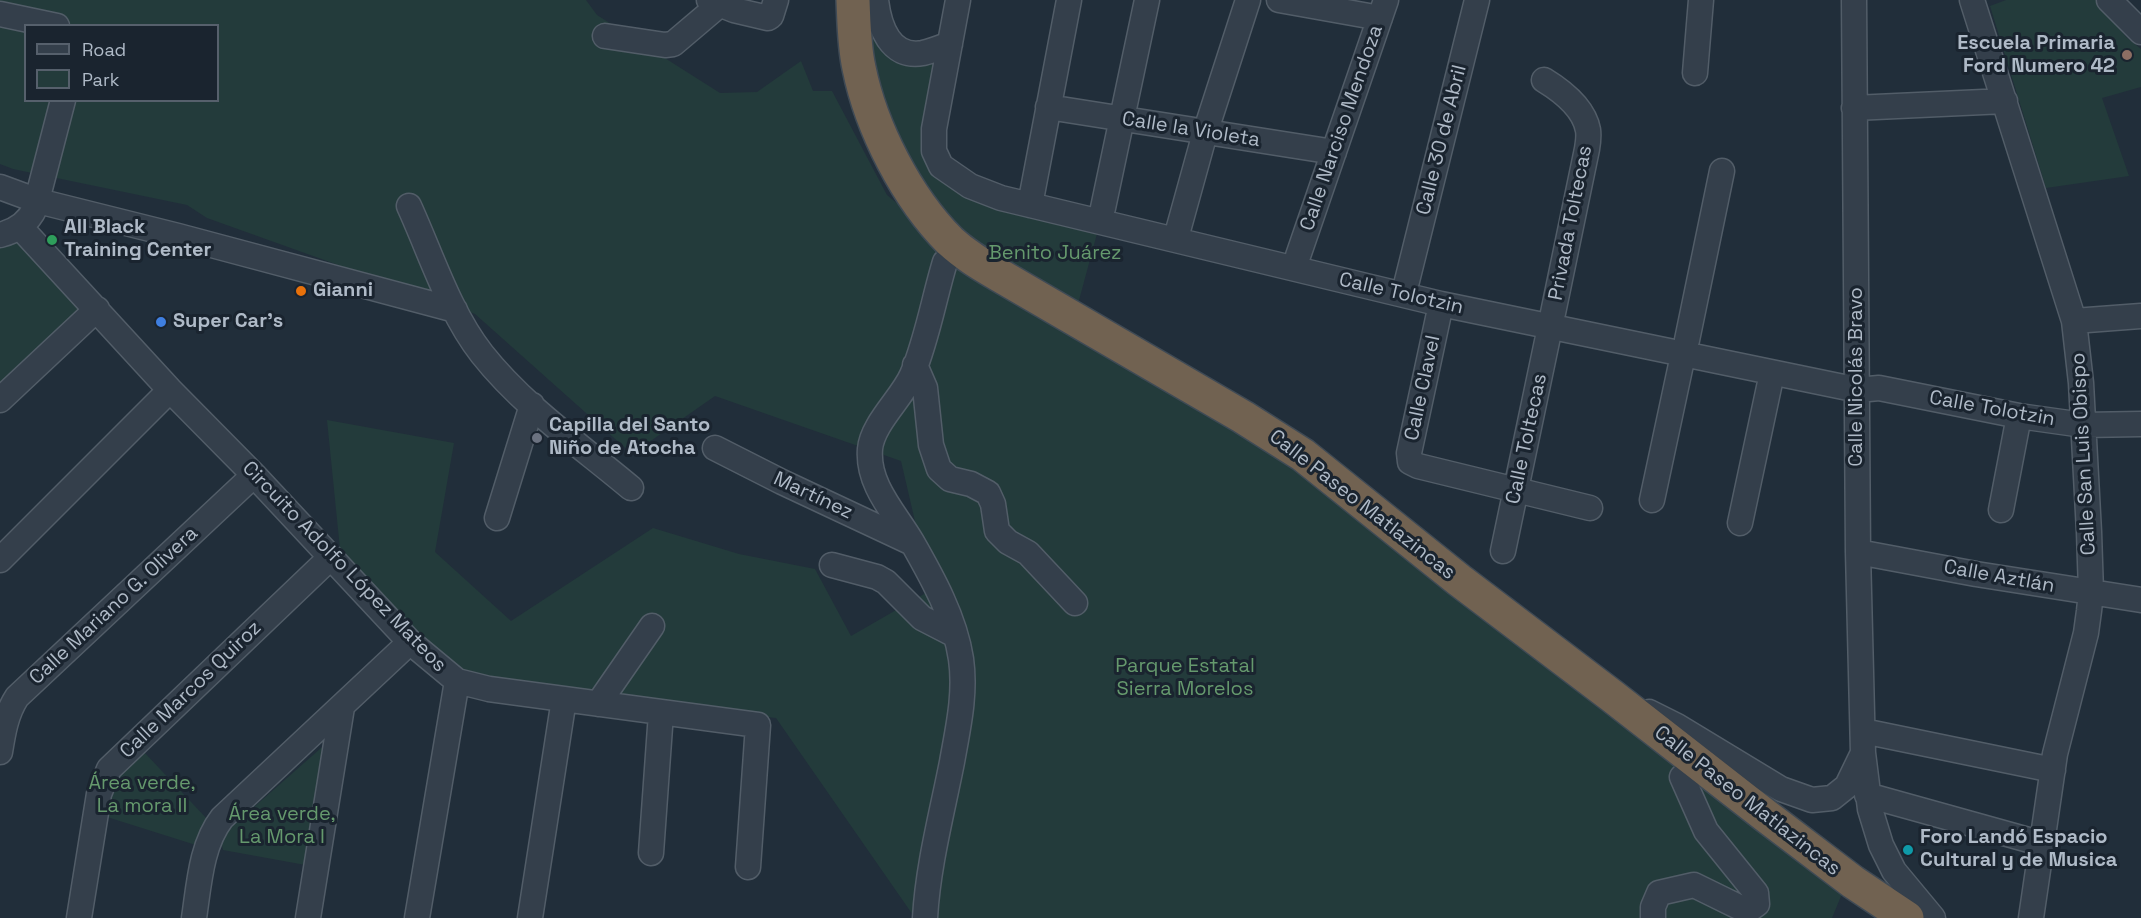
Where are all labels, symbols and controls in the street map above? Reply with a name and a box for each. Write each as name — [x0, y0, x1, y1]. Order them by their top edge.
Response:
street label: Calle Narciso Mendoza — [1295, 22, 1389, 234]
legend — [24, 24, 219, 102]
place label: Escuela Primaria Ford Numero 42 — [1957, 32, 2115, 79]
text: Road — [82, 38, 126, 61]
marker: Escuela Primaria Ford Numero 42 — [2120, 48, 2134, 62]
street label: Calle 30 de Abril — [1412, 62, 1472, 218]
text: Park — [82, 68, 119, 91]
street label: Calle la Violeta — [1120, 107, 1262, 153]
street label: Privada Toltecas — [1544, 144, 1598, 302]
place label: All Black Training Center — [64, 216, 211, 263]
marker: All Black Training Center — [45, 233, 59, 247]
park label: Benito Juárez — [989, 242, 1121, 266]
street label: Calle Tolotzin — [1336, 268, 1466, 320]
place label: Gianni — [313, 279, 373, 303]
marker: Gianni — [294, 284, 308, 298]
street label: Calle Nicolás Bravo — [1845, 287, 1869, 467]
place label: Super Car's — [173, 310, 283, 334]
marker: Super Car's — [154, 315, 168, 329]
street label: Calle Clavel — [1400, 333, 1446, 443]
street label: Calle San Luis Obispo — [2067, 352, 2101, 556]
street label: Calle Toltecas — [1501, 372, 1553, 506]
street label: Calle Tolotzin — [1927, 386, 2057, 432]
place label: Capilla del Santo Niño de Atocha — [549, 414, 710, 461]
street label: Calle Paseo Matlazincas — [1264, 425, 1460, 585]
marker: Capilla del Santo Niño de Atocha — [530, 431, 544, 445]
street label: Circuito Adolfo López Mateos — [237, 457, 451, 677]
street label: Martínez — [770, 467, 856, 525]
street label: Calle Mariano G. Olivera — [25, 522, 203, 690]
street label: Calle Aztlán — [1942, 555, 2056, 599]
street label: Calle Marcos Quiroz — [115, 616, 267, 764]
park label: Parque Estatal Sierra Morelos — [1115, 655, 1255, 702]
street label: Calle Paseo Matlazincas — [1649, 721, 1845, 881]
park label: Área verde, La mora II — [88, 772, 196, 819]
park label: Área verde, La Mora I — [228, 803, 336, 850]
place label: Foro Landó Espacio Cultural y de Musica — [1920, 826, 2117, 873]
marker: Foro Landó Espacio Cultural y de Musica — [1901, 843, 1915, 857]

